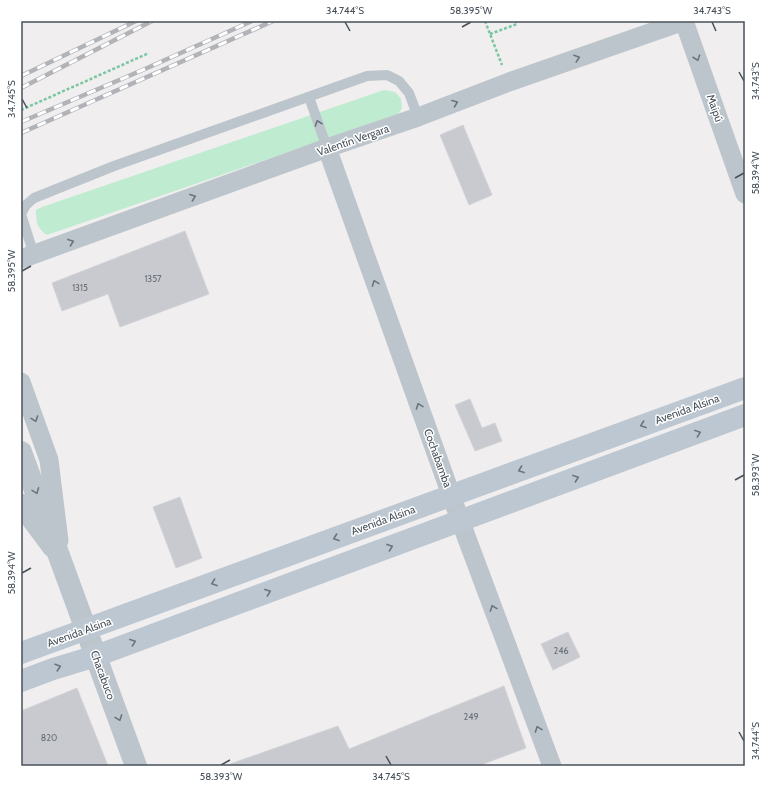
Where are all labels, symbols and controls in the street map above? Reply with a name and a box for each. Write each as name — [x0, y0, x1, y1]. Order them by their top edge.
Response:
text: 34.744°S — [326, 4, 364, 17]
text: 58.395°W — [450, 4, 493, 17]
text: 34.743°S — [693, 4, 731, 17]
one-way arrow — [692, 54, 701, 61]
one-way arrow — [573, 55, 580, 63]
text: 34.743°S — [749, 62, 762, 100]
text: 34.745°S — [5, 80, 18, 118]
street label: Maipú — [704, 92, 726, 124]
one-way arrow — [451, 99, 458, 107]
one-way arrow — [314, 119, 323, 126]
street label: Valentín Vergara — [315, 121, 391, 159]
text: 58.394°W — [749, 151, 762, 194]
one-way arrow — [189, 193, 196, 202]
one-way arrow — [67, 238, 74, 246]
text: 58.395°W — [5, 249, 18, 292]
house number: 1357 — [144, 273, 162, 284]
one-way arrow — [372, 280, 380, 287]
house number: 1315 — [72, 282, 88, 293]
street label: Avenida Alsina — [653, 391, 722, 427]
one-way arrow — [416, 402, 424, 409]
one-way arrow — [30, 415, 38, 422]
one-way arrow — [639, 421, 646, 429]
street label: Cochabamba — [421, 427, 455, 490]
one-way arrow — [694, 429, 701, 437]
text: 58.393°W — [749, 453, 762, 496]
one-way arrow — [517, 465, 524, 473]
one-way arrow — [572, 474, 579, 482]
one-way arrow — [31, 488, 39, 495]
street label: Avenida Alsina — [349, 502, 418, 538]
one-way arrow — [333, 533, 340, 541]
one-way arrow — [386, 543, 393, 551]
text: 58.394°W — [5, 551, 18, 594]
one-way arrow — [211, 578, 218, 586]
one-way arrow — [264, 588, 271, 596]
one-way arrow — [489, 604, 497, 611]
street label: Avenida Alsina — [45, 614, 114, 650]
one-way arrow — [129, 638, 136, 647]
house number: 246 — [553, 645, 569, 656]
street label: Chacabuco — [88, 649, 118, 701]
one-way arrow — [54, 663, 61, 672]
house number: 249 — [463, 711, 479, 722]
one-way arrow — [115, 715, 123, 722]
text: 34.744°S — [749, 722, 762, 760]
one-way arrow — [535, 726, 543, 733]
house number: 820 — [41, 732, 57, 743]
text: 58.393°W — [200, 770, 243, 783]
text: 34.745°S — [372, 770, 410, 783]

